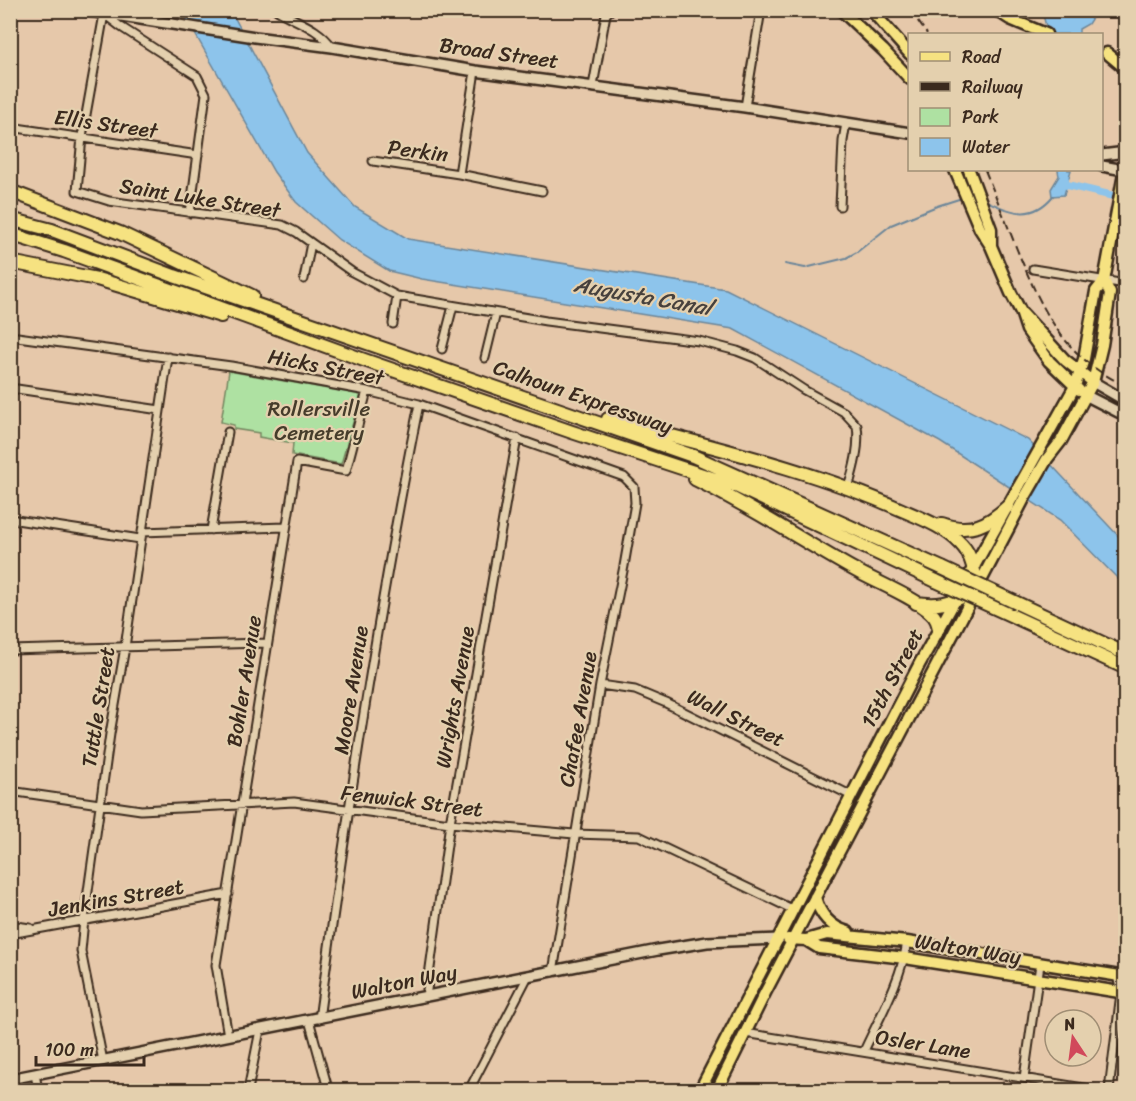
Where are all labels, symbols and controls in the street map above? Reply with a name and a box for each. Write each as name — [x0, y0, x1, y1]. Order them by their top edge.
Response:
street label: Broad Street — [437, 26, 561, 80]
legend — [908, 33, 1103, 171]
text: Road — [962, 41, 1002, 73]
text: Railway — [962, 71, 1024, 103]
street label: Ellis Street — [52, 98, 162, 150]
text: Park — [962, 101, 999, 133]
street label: Perkin — [385, 128, 451, 174]
text: Water — [962, 131, 1011, 163]
street label: Saint Luke Street — [117, 167, 285, 230]
water label: Augusta Canal — [570, 265, 719, 328]
street label: Hicks Street — [265, 337, 389, 397]
street label: Calhoun Expressway — [488, 349, 678, 446]
park label: Rollersville Cemetery — [268, 390, 371, 452]
street label: Bohler Avenue — [215, 612, 273, 750]
street label: 15th Street — [850, 621, 934, 735]
street label: Moore Avenue — [322, 623, 380, 757]
street label: Wrights Avenue — [424, 623, 486, 771]
street label: Tuttle Street — [70, 644, 126, 770]
street label: Chafee Avenue — [547, 648, 609, 790]
street label: Wall Street — [680, 678, 792, 758]
street label: Fenwick Street — [339, 773, 485, 829]
street label: Jenkins Street — [44, 867, 187, 929]
street label: Walton Way — [912, 922, 1024, 976]
street label: Walton Way — [348, 953, 460, 1011]
north arrow — [1043, 1008, 1103, 1068]
text: N — [1060, 1008, 1079, 1039]
street label: Osler Lane — [873, 1018, 973, 1070]
scale bar — [36, 1029, 144, 1067]
text: 100 m — [45, 1034, 94, 1066]

